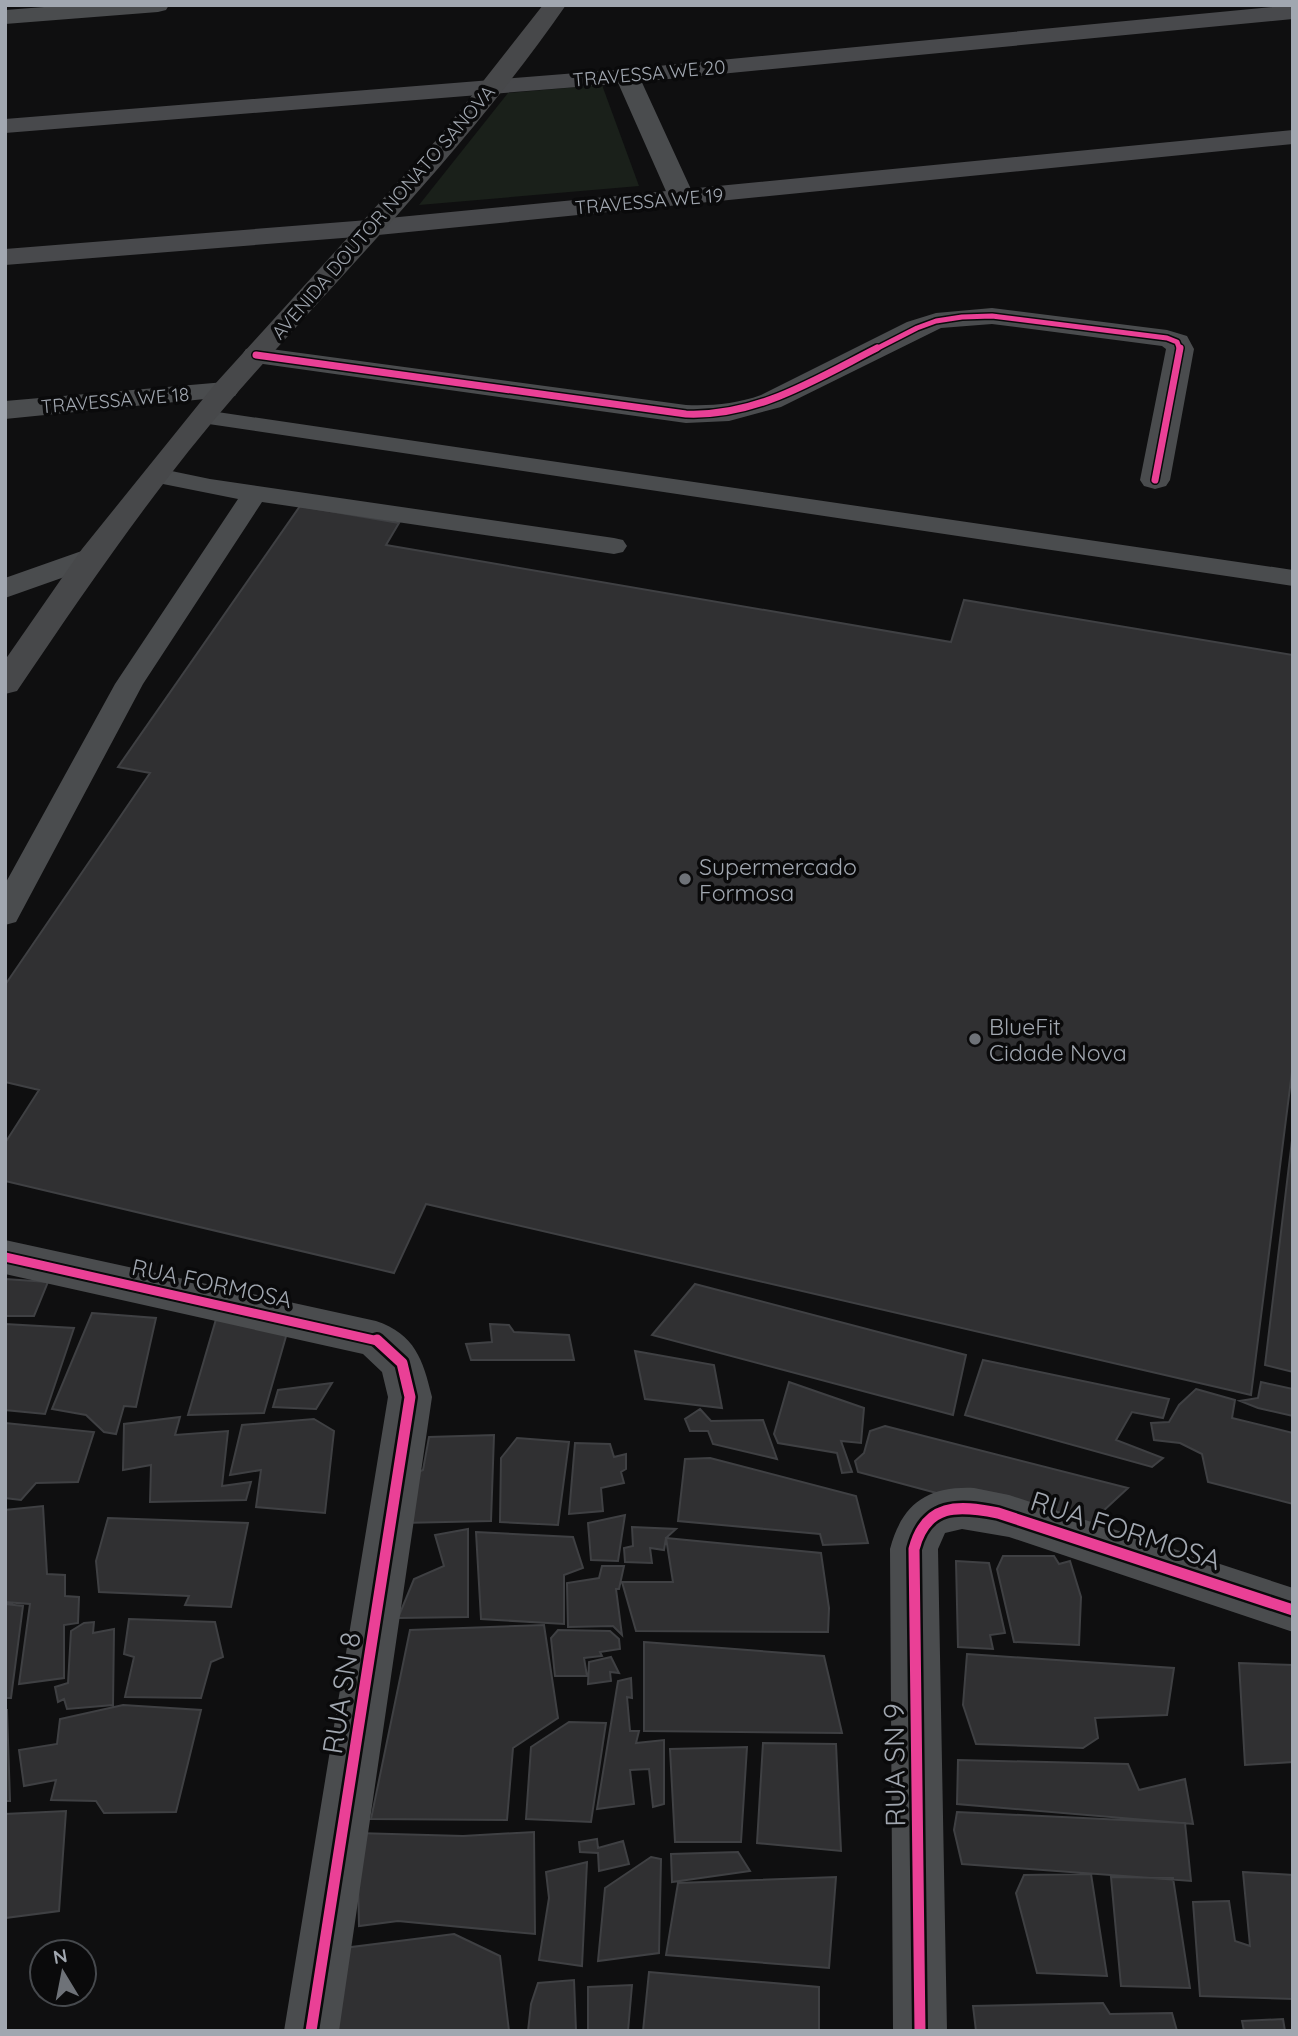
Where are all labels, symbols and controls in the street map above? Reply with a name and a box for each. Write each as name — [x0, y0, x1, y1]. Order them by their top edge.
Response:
street label: TRAVESSA WE 20 — [572, 54, 726, 92]
street label: AVENIDA DOUTOR NONATO SANOVA — [266, 80, 500, 344]
street label: TRAVESSA WE 19 — [574, 183, 724, 219]
street label: TRAVESSA WE 18 — [40, 382, 190, 418]
place label: Supermercado Formosa — [699, 852, 857, 907]
marker: Supermercado Formosa — [677, 871, 693, 887]
place label: BlueFit Cidade Nova — [989, 1012, 1127, 1067]
marker: BlueFit Cidade Nova — [967, 1031, 983, 1047]
street label: RUA FORMOSA — [129, 1252, 295, 1314]
street label: RUA FORMOSA — [1026, 1483, 1226, 1577]
street label: RUA SN 8 — [314, 1630, 368, 1756]
street label: RUA SN 9 — [875, 1703, 913, 1827]
north arrow — [28, 1938, 98, 2008]
text: N — [51, 1943, 69, 1969]

